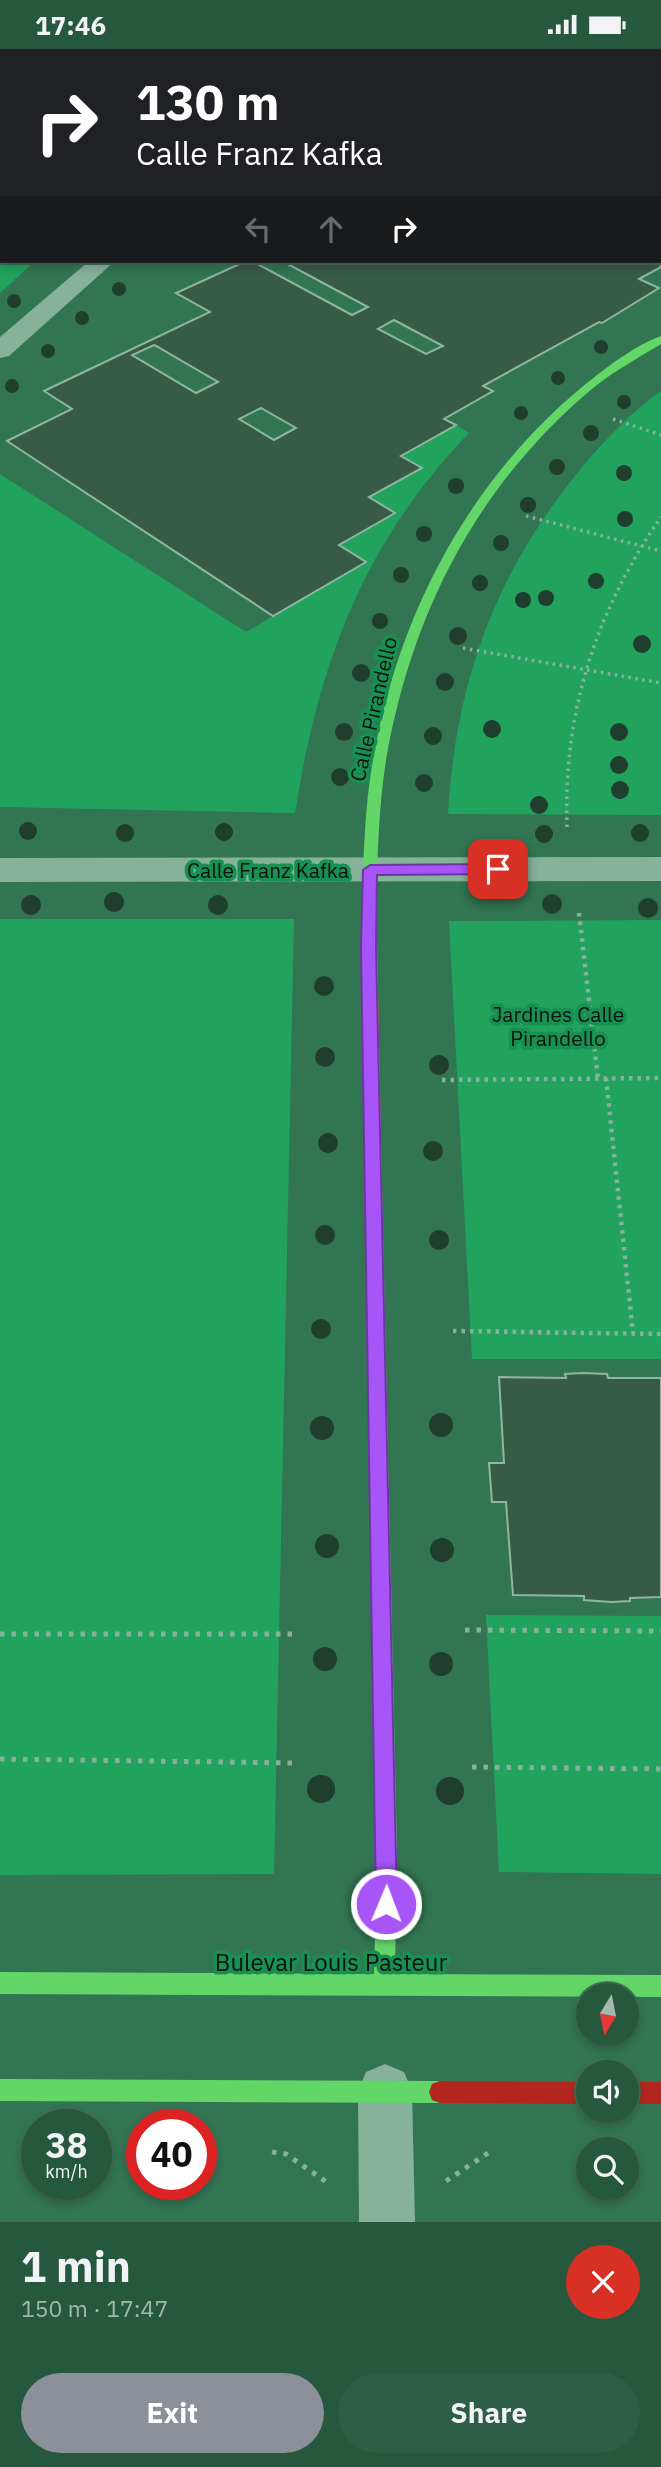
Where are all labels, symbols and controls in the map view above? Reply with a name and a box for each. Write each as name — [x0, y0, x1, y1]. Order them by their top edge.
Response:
text: 17:46 — [35, 8, 106, 42]
text: 130 m — [136, 70, 280, 133]
icon: right — [21, 77, 112, 168]
text: Calle Franz Kafka — [136, 132, 383, 174]
icon: left — [239, 210, 277, 248]
icon: ahead — [312, 210, 350, 248]
icon: right — [385, 210, 423, 248]
street label: Calle Pirandello — [343, 634, 403, 784]
pin — [468, 839, 528, 899]
icon: arrive — [479, 850, 517, 888]
street label: Calle Franz Kafka — [187, 856, 349, 884]
park label: Jardines Calle Pirandello — [492, 1000, 624, 1052]
position arrow — [349, 1867, 423, 1941]
street label: Bulevar Louis Pasteur — [215, 1946, 447, 1978]
north arrow — [576, 1983, 639, 2046]
map controls — [576, 1983, 639, 2200]
button: sound — [576, 2060, 639, 2123]
speed limit sign: 40 — [126, 2109, 217, 2200]
text: 38 — [45, 2122, 88, 2168]
button: search — [576, 2137, 639, 2200]
text: km/h — [45, 2160, 88, 2183]
text: 1 min — [21, 2239, 131, 2294]
button: close — [566, 2245, 640, 2319]
text: 150 m · 17:47 — [21, 2293, 168, 2323]
button: Exit — [21, 2373, 324, 2453]
button: Share — [338, 2373, 640, 2453]

